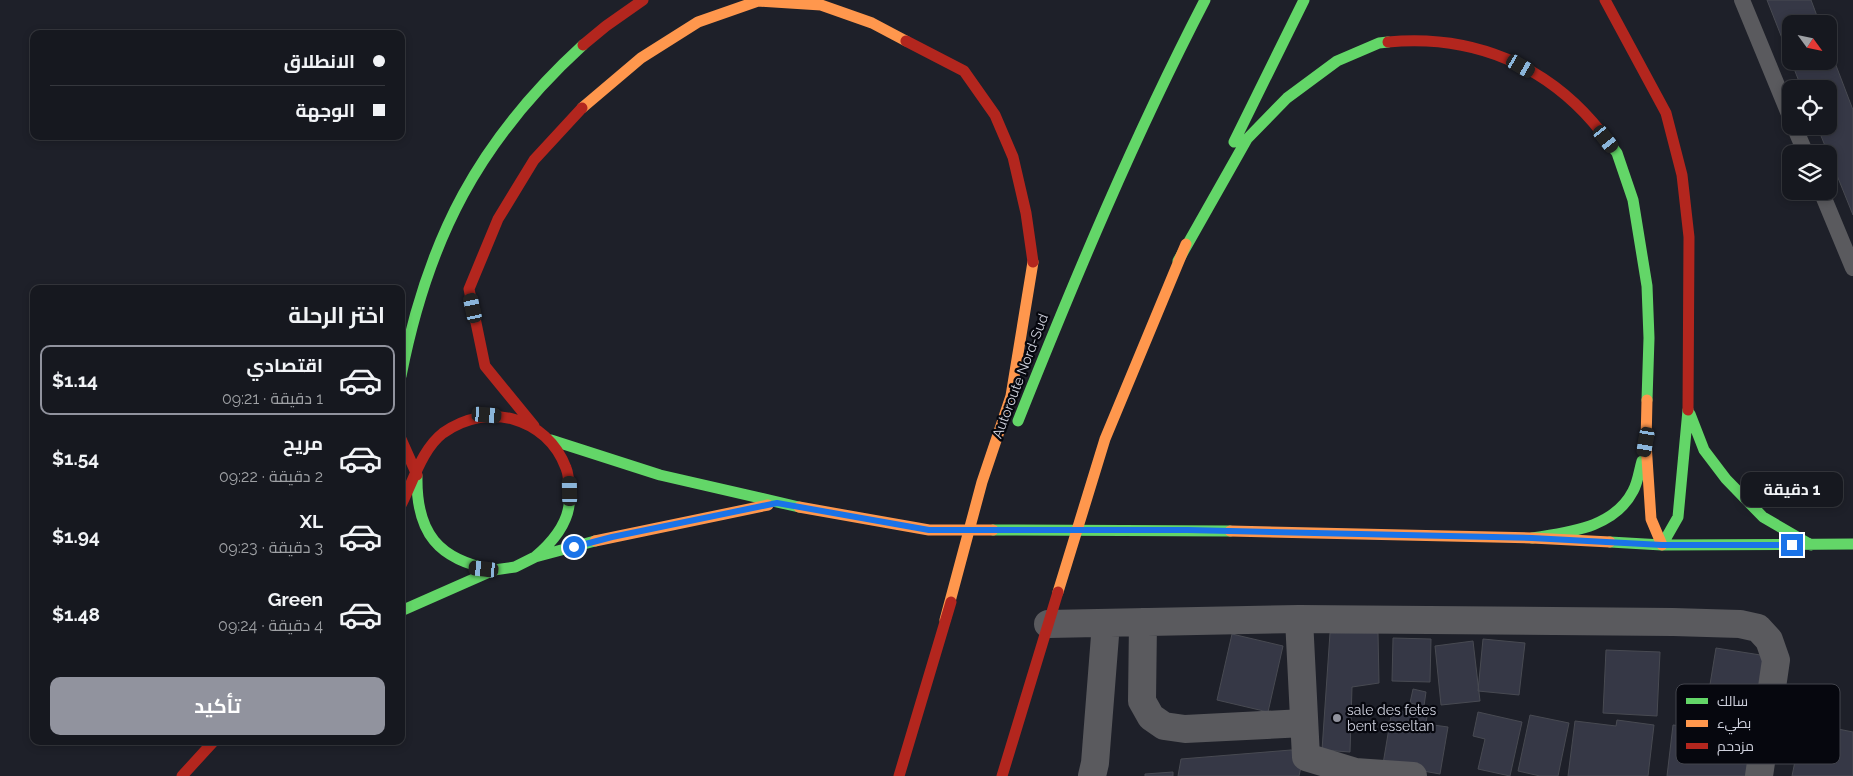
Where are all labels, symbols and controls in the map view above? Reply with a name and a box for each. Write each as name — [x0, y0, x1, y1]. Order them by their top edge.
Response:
north arrow — [1782, 15, 1838, 70]
map controls — [1782, 15, 1837, 200]
text: الانطلاق — [284, 50, 355, 72]
car — [1504, 52, 1537, 80]
button: locate — [1782, 80, 1837, 135]
text: الوجهة — [295, 99, 355, 121]
car — [1590, 123, 1621, 155]
button: layers — [1782, 145, 1837, 200]
car — [462, 292, 483, 324]
text: اختر الرحلة — [288, 302, 385, 328]
street label: Autoroute Nord-Sud — [989, 311, 1051, 441]
text: اقتصادي — [247, 354, 323, 376]
icon: car — [338, 358, 383, 403]
text: $1.14 — [52, 369, 98, 391]
text: 1 دقيقة · 09:21 — [222, 389, 323, 408]
car — [471, 406, 502, 424]
car — [1636, 426, 1655, 458]
text: مريح — [283, 432, 323, 454]
icon: car — [338, 436, 383, 481]
text: $1.54 — [52, 447, 99, 469]
text: 2 دقيقة · 09:22 — [219, 467, 323, 486]
callout: 1 دقيقة — [1741, 472, 1843, 508]
car — [562, 476, 577, 506]
text: 1 دقيقة — [1764, 480, 1820, 499]
text: XL — [300, 510, 323, 532]
icon: car — [338, 514, 383, 559]
text: $1.94 — [52, 525, 100, 547]
route end — [1781, 534, 1803, 556]
route start — [563, 536, 585, 558]
text: 3 دقيقة · 09:23 — [219, 538, 323, 557]
car — [468, 560, 499, 578]
text: Green — [268, 588, 323, 610]
icon: car — [338, 592, 383, 637]
text: $1.48 — [52, 603, 100, 625]
text: 4 دقيقة · 09:24 — [218, 616, 323, 635]
button: تأكيد — [50, 677, 385, 735]
legend — [1676, 684, 1840, 764]
text: سالك — [1717, 693, 1748, 709]
place label: sale des fetes bent esseltan — [1347, 702, 1437, 734]
marker: sale des fetes bent esseltan — [1331, 712, 1343, 724]
text: بطيء — [1717, 715, 1751, 735]
text: مزدحم — [1717, 738, 1754, 756]

